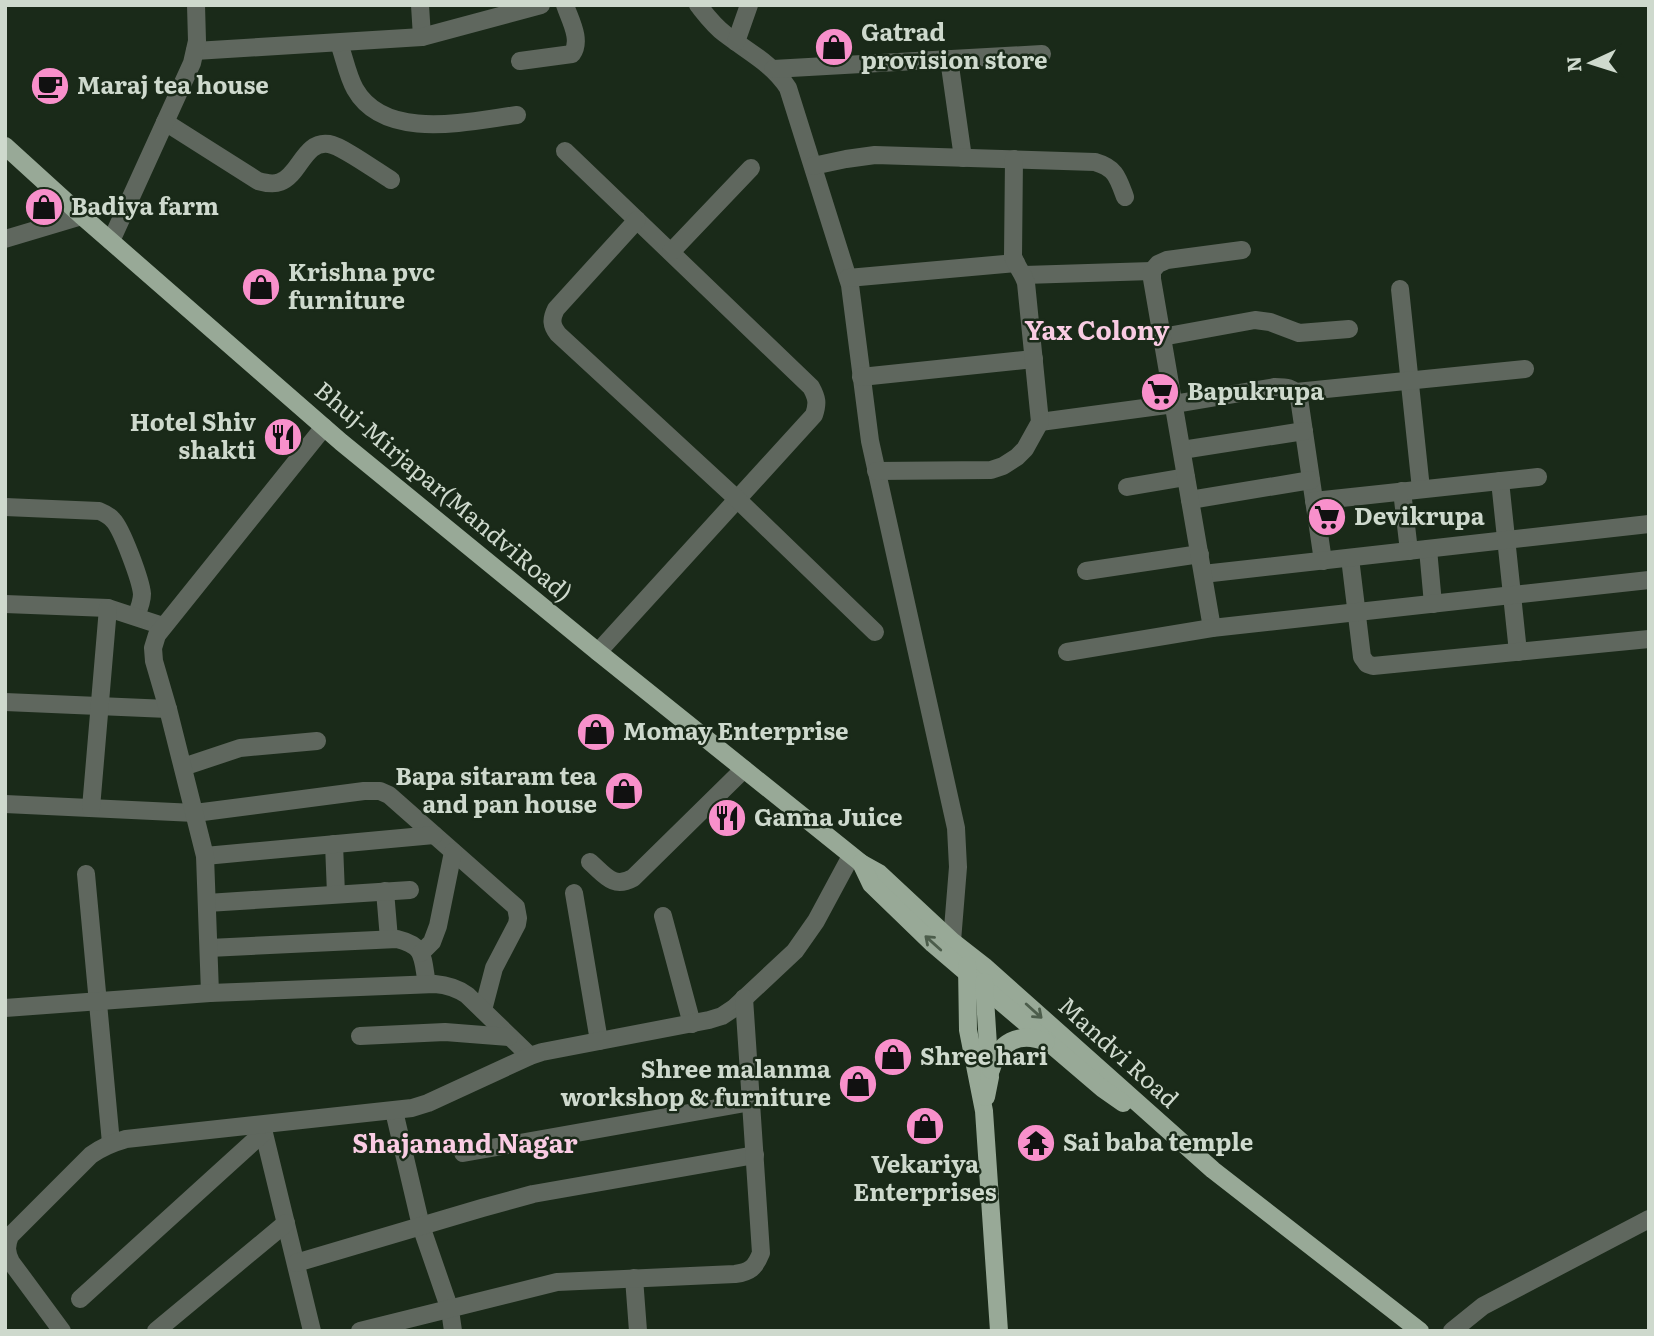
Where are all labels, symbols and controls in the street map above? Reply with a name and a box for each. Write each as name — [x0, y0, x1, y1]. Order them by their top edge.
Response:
place label: Gatrad provision store — [861, 13, 1048, 76]
shop icon: Gatrad provision store — [813, 26, 855, 68]
north arrow — [1556, 28, 1626, 98]
text: N — [1559, 55, 1588, 73]
cafe icon: Maraj tea house — [29, 65, 71, 107]
place label: Maraj tea house — [77, 66, 269, 101]
shop icon: Badiya farm — [23, 186, 65, 228]
place label: Badiya farm — [71, 187, 219, 222]
place label: Krishna pvc furniture — [288, 253, 435, 316]
shop icon: Krishna pvc furniture — [240, 266, 282, 308]
district label: Yax Colony — [1025, 309, 1169, 348]
supermarket icon: Bapukrupa — [1139, 371, 1181, 413]
street label: Bhuj-Mirjapar(MandviRoad) — [308, 372, 581, 608]
place label: Bapukrupa — [1187, 372, 1324, 407]
place label: Hotel Shiv shakti — [130, 403, 256, 466]
restaurant icon: Hotel Shiv shakti — [262, 416, 304, 458]
supermarket icon: Devikrupa — [1306, 496, 1348, 538]
place label: Devikrupa — [1354, 497, 1485, 532]
shop icon: Momay Enterprise — [575, 711, 617, 753]
place label: Momay Enterprise — [623, 712, 849, 747]
place label: Bapa sitaram tea and pan house — [395, 757, 597, 820]
shop icon: Bapa sitaram tea and pan house — [603, 770, 645, 812]
restaurant icon: Ganna Juice — [706, 797, 748, 839]
place label: Ganna Juice — [754, 798, 903, 833]
one-way arrow — [925, 935, 942, 952]
street label: Mandvi Road — [1052, 988, 1188, 1115]
one-way arrow — [1025, 1003, 1043, 1019]
shop icon: Shree hari — [872, 1036, 914, 1078]
place label: Shree hari — [920, 1037, 1048, 1072]
place label: Shree malanma workshop & furniture — [561, 1050, 831, 1113]
shop icon: Shree malanma workshop & furniture — [837, 1063, 879, 1105]
shop icon: Vekariya Enterprises — [904, 1105, 946, 1147]
district label: Shajanand Nagar — [352, 1122, 578, 1161]
temple icon: Sai baba temple — [1015, 1122, 1057, 1164]
place label: Sai baba temple — [1063, 1123, 1253, 1158]
place label: Vekariya Enterprises — [853, 1145, 997, 1208]

